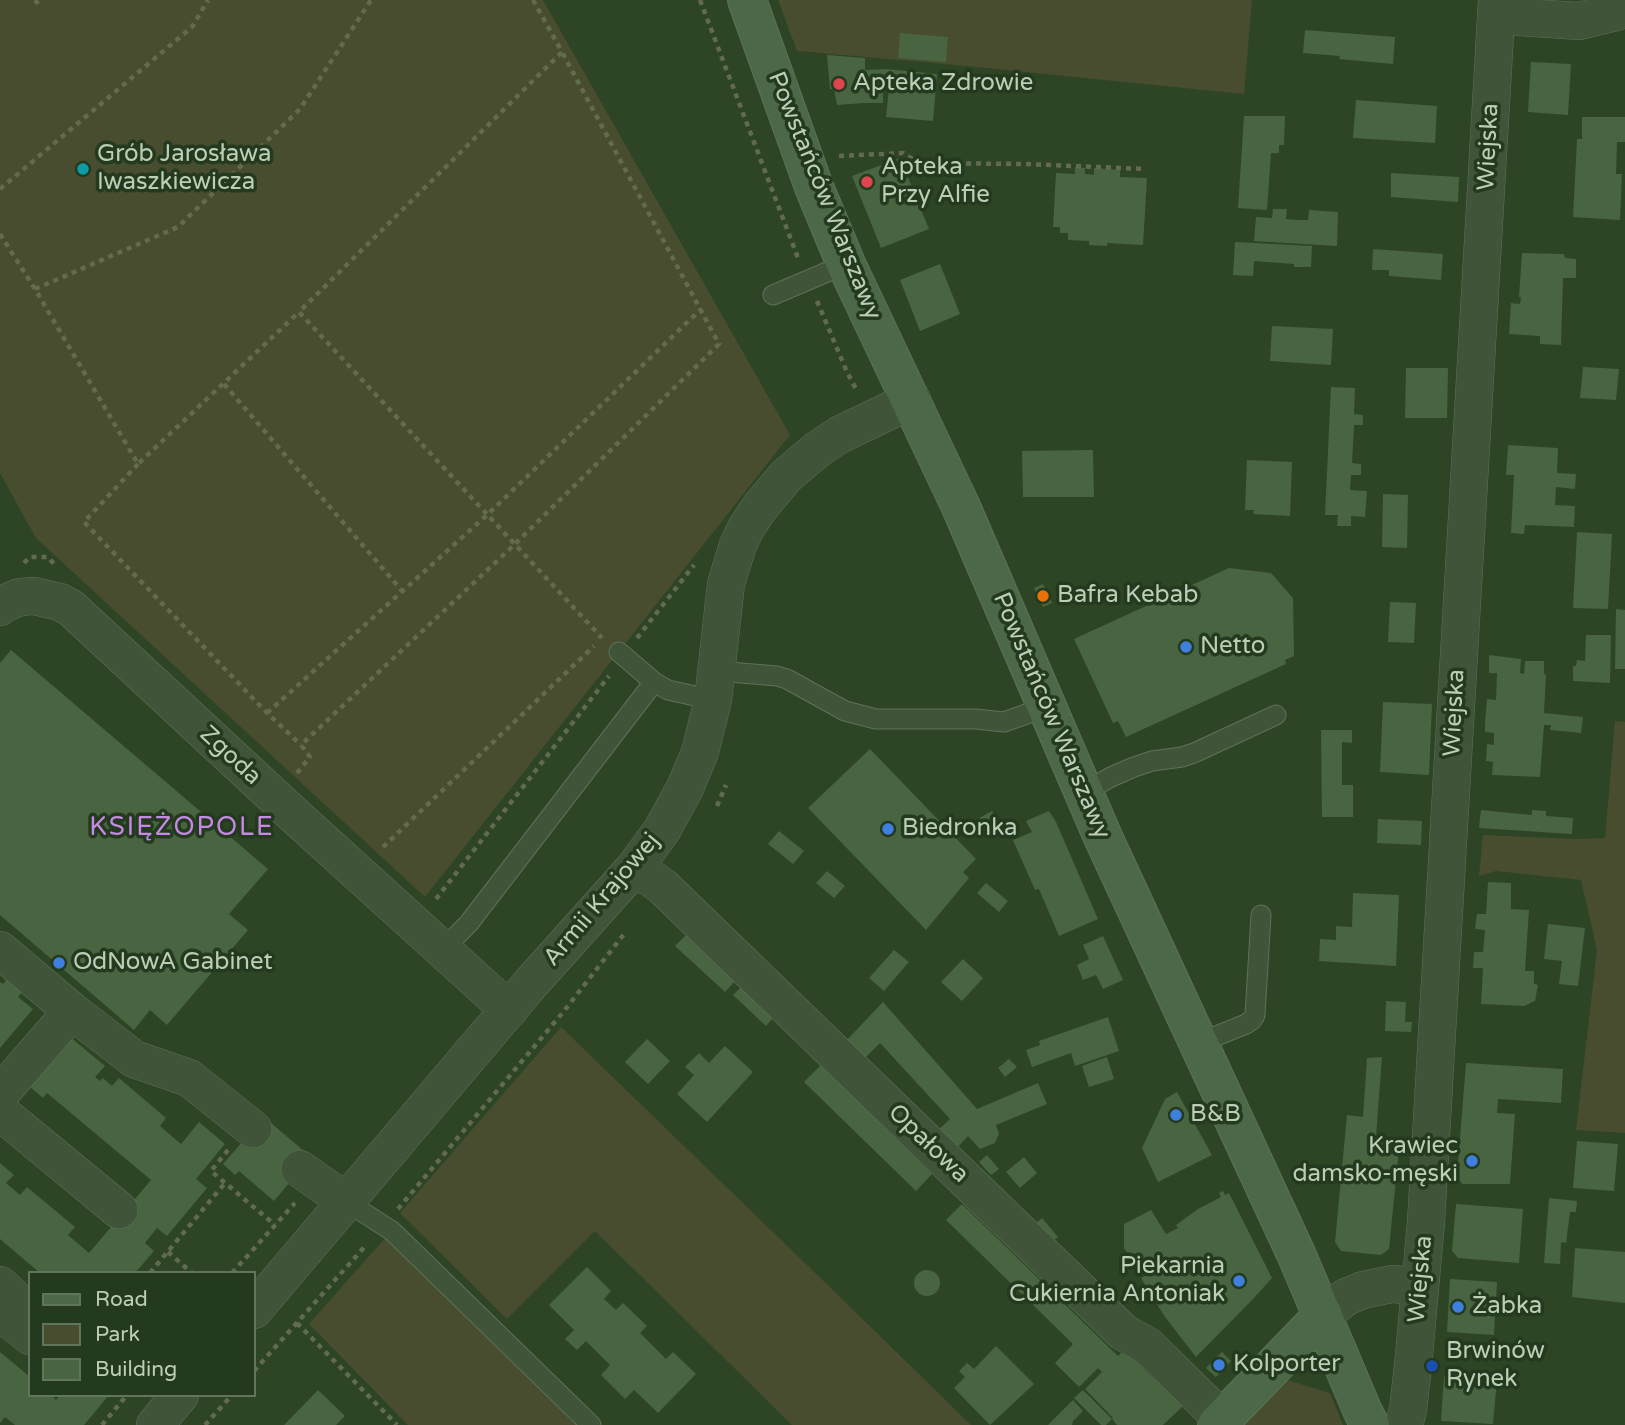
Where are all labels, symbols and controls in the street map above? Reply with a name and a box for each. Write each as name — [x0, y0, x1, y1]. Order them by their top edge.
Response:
street label: Powstańców Warszawy — [761, 68, 887, 324]
place label: Apteka Zdrowie — [853, 70, 1033, 98]
marker: Apteka Zdrowie — [831, 76, 847, 92]
street label: Wiejska — [1472, 103, 1506, 191]
place label: Grób Jarosława Iwaszkiewicza — [97, 141, 271, 197]
place label: Apteka Przy Alfie — [881, 154, 990, 210]
marker: Grób Jarosława Iwaszkiewicza — [75, 161, 91, 177]
marker: Apteka Przy Alfie — [859, 174, 875, 190]
place label: Bafra Kebab — [1057, 582, 1198, 610]
street label: Powstańców Warszawy — [986, 588, 1116, 844]
marker: Bafra Kebab — [1035, 588, 1051, 604]
place label: Netto — [1200, 633, 1265, 661]
marker: Netto — [1178, 639, 1194, 655]
street label: Wiejska — [1438, 669, 1472, 757]
street label: Zgoda — [193, 720, 267, 792]
district label: KSIĘŻOPOLE — [91, 812, 273, 844]
place label: Biedronka — [902, 815, 1018, 843]
marker: Biedronka — [880, 821, 896, 837]
street label: Armii Krajowej — [538, 828, 666, 972]
place label: OdNowA Gabinet — [73, 949, 273, 977]
marker: OdNowA Gabinet — [51, 955, 67, 971]
street label: Opałowa — [882, 1099, 974, 1189]
place label: B&B — [1190, 1101, 1241, 1129]
marker: B&B — [1168, 1107, 1184, 1123]
place label: Krawiec damsko-męski — [1292, 1133, 1458, 1189]
marker: Krawiec damsko-męski — [1464, 1153, 1480, 1169]
street label: Wiejska — [1403, 1234, 1439, 1324]
place label: Piekarnia Cukiernia Antoniak — [1009, 1253, 1225, 1309]
legend — [28, 1271, 256, 1397]
marker: Piekarnia Cukiernia Antoniak — [1231, 1273, 1247, 1289]
text: Road — [95, 1287, 148, 1312]
place label: Żabka — [1472, 1293, 1542, 1321]
marker: Żabka — [1450, 1299, 1466, 1315]
text: Park — [95, 1322, 140, 1347]
place label: Brwinów Rynek — [1446, 1338, 1545, 1394]
place label: Kolporter — [1233, 1351, 1340, 1379]
text: Building — [95, 1357, 177, 1382]
marker: Kolporter — [1211, 1357, 1227, 1373]
marker: Brwinów Rynek — [1424, 1358, 1440, 1374]

